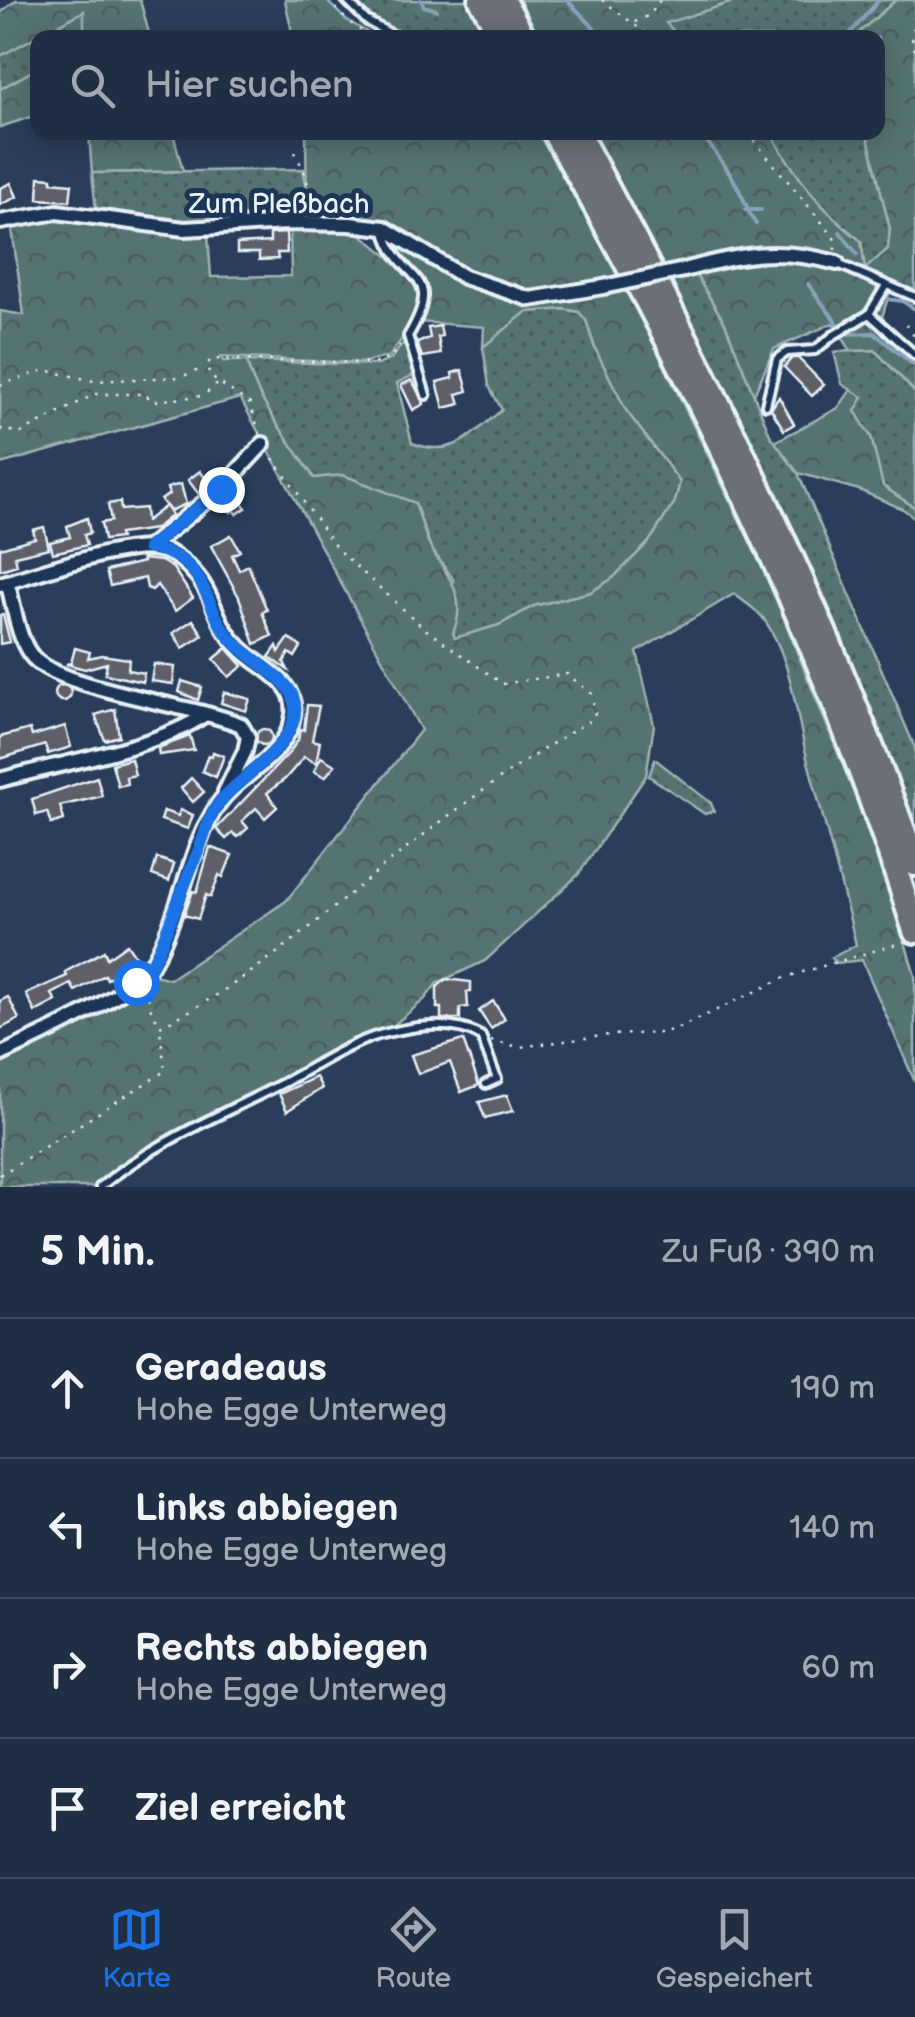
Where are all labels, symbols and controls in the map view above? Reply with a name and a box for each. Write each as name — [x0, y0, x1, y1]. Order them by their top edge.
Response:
search box — [30, 30, 885, 140]
icon: search — [65, 58, 120, 113]
text: Hier suchen — [145, 63, 353, 108]
street label: Zum Pleßbach — [188, 188, 369, 221]
route end — [199, 467, 245, 513]
route start — [114, 960, 160, 1006]
text: 5 Min. — [40, 1227, 155, 1278]
text: Zu Fuß · 390 m — [662, 1233, 875, 1272]
text: Geradeaus — [135, 1346, 327, 1391]
icon: ahead — [40, 1361, 95, 1416]
text: 190 m — [790, 1369, 875, 1408]
text: Hohe Egge Unterweg — [135, 1391, 447, 1430]
text: Links abbiegen — [135, 1486, 399, 1531]
icon: left — [40, 1501, 95, 1556]
text: 140 m — [789, 1509, 875, 1548]
text: Hohe Egge Unterweg — [135, 1531, 447, 1570]
text: Rechts abbiegen — [135, 1626, 428, 1671]
icon: right — [40, 1641, 95, 1696]
text: 60 m — [802, 1649, 875, 1688]
text: Hohe Egge Unterweg — [135, 1671, 447, 1710]
icon: arrive — [40, 1781, 95, 1836]
text: Ziel erreicht — [135, 1786, 346, 1831]
tab: Karte — [102, 1902, 171, 1995]
tab: Route — [376, 1902, 451, 1995]
tab: Gespeichert — [656, 1902, 813, 1995]

